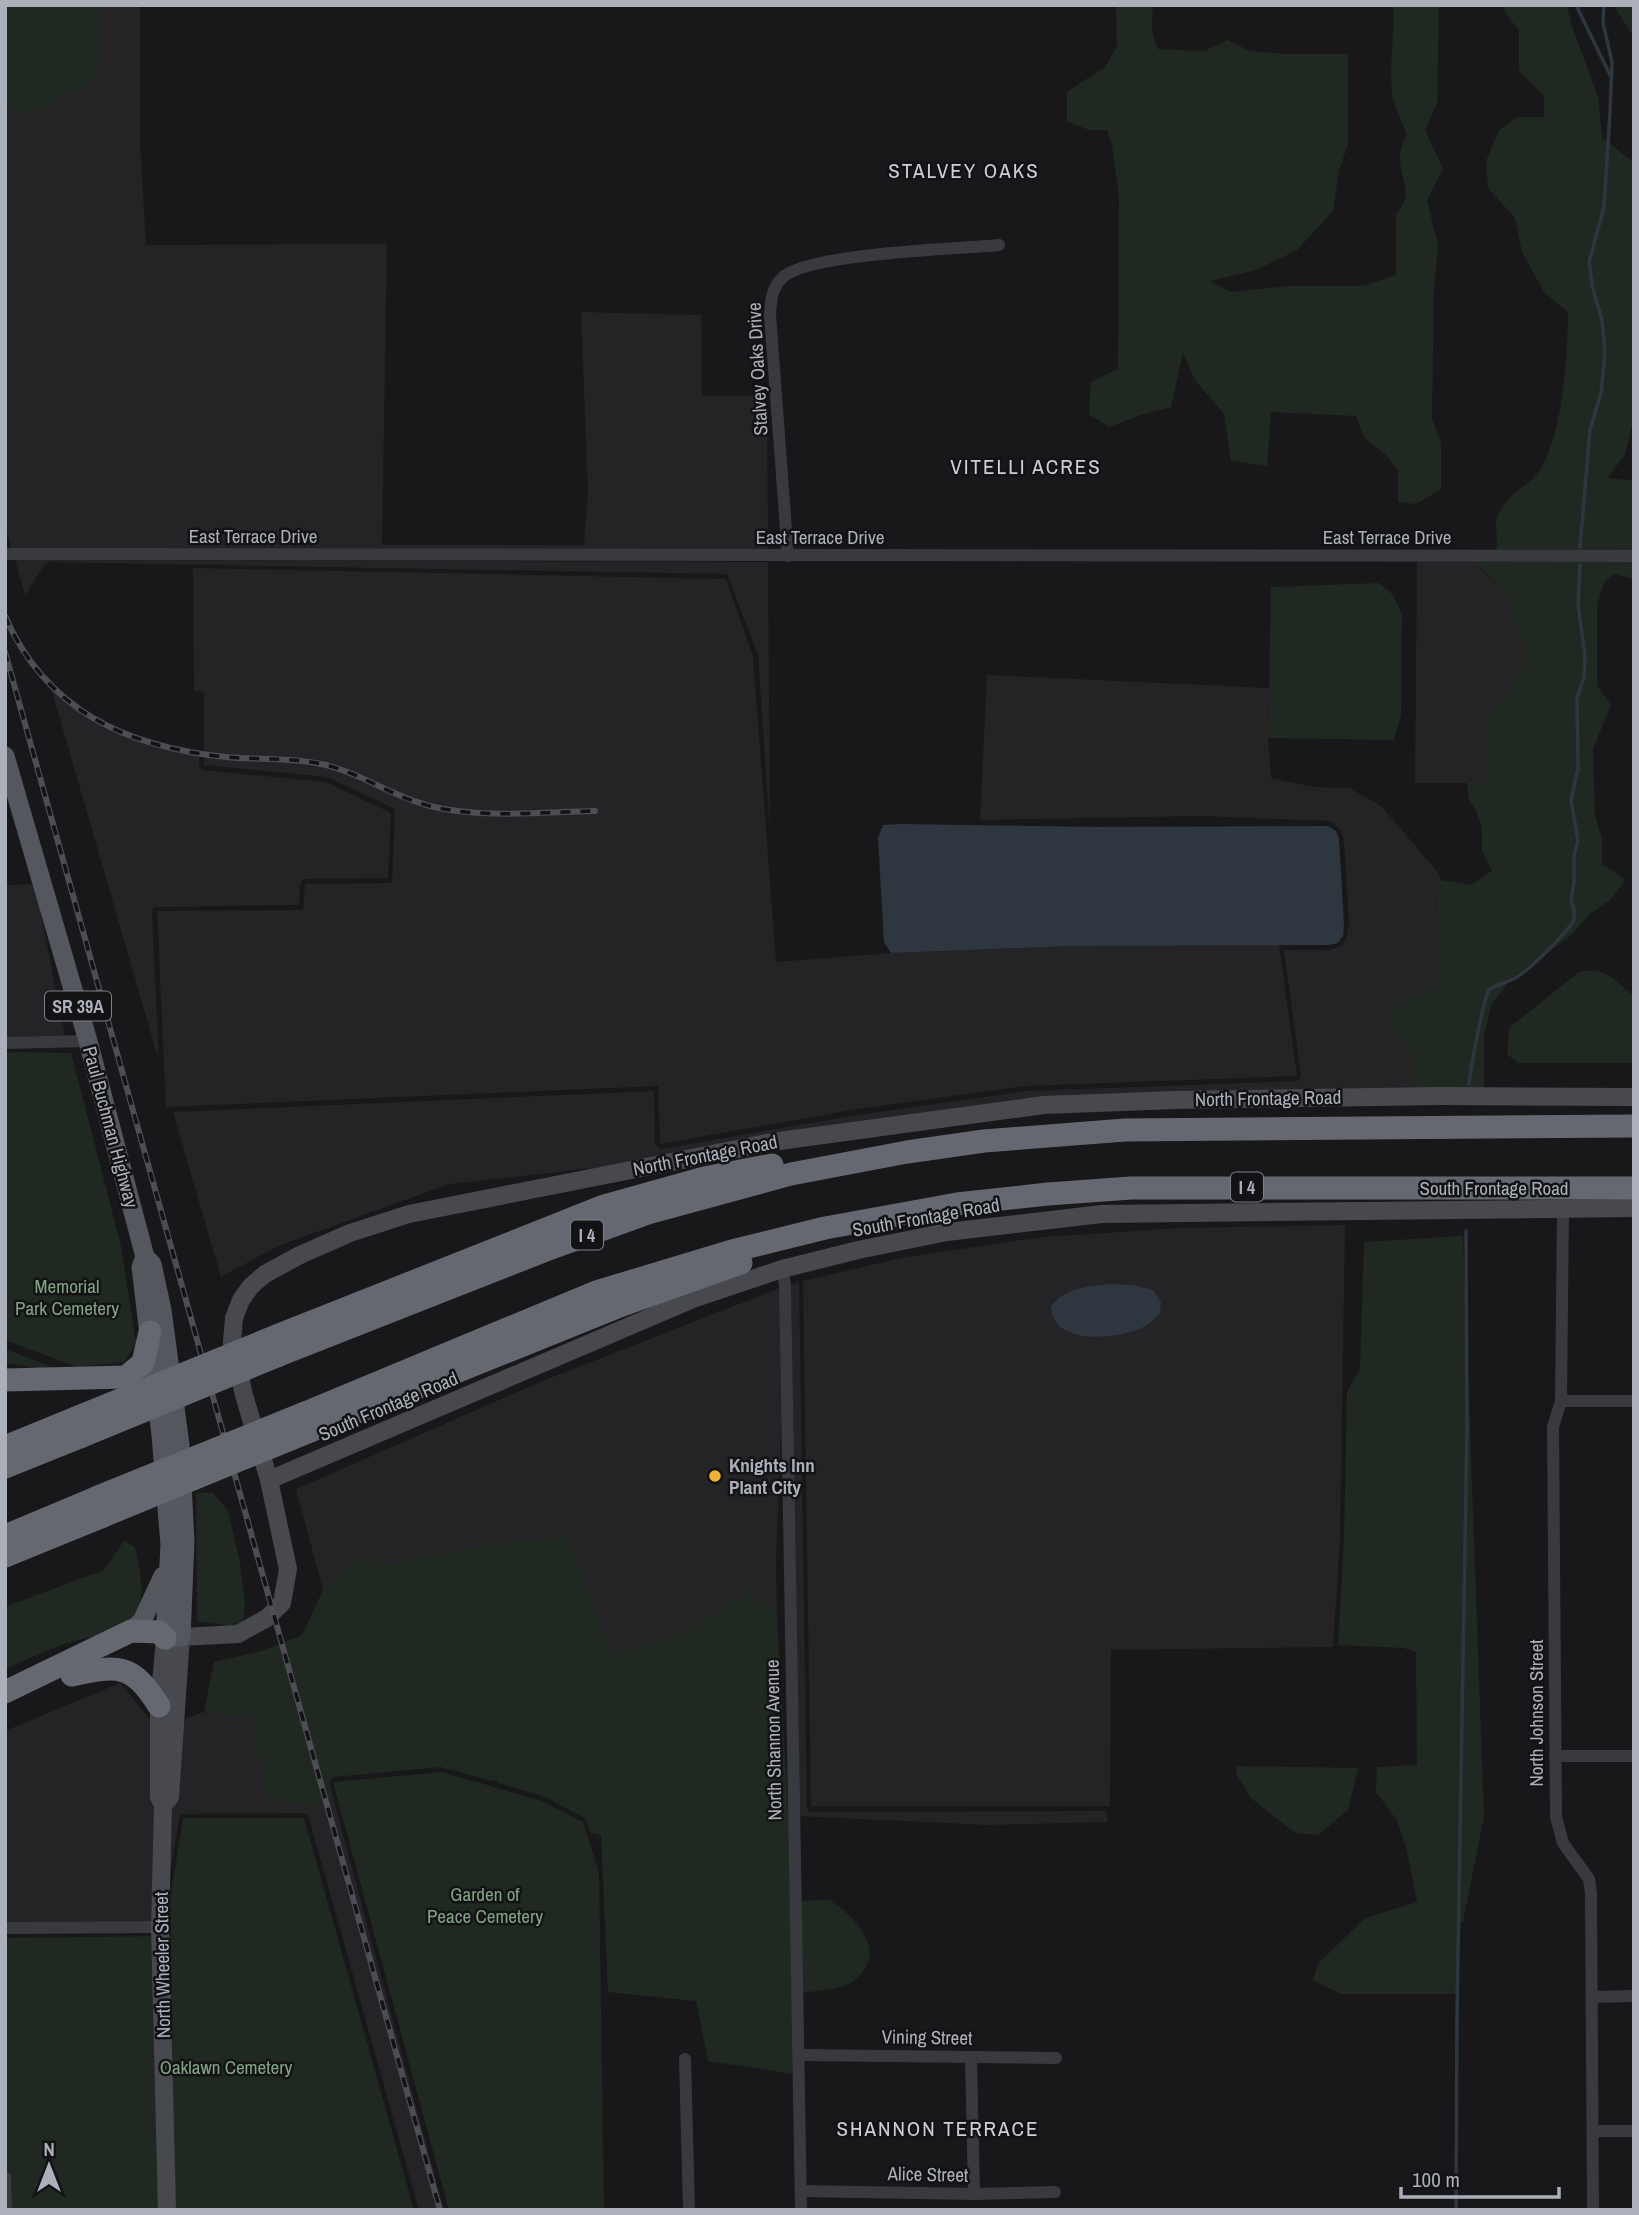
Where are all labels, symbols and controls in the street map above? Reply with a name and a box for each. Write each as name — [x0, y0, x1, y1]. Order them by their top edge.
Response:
district label: STALVEY OAKS — [888, 156, 1040, 185]
street label: Stalvey Oaks Drive — [741, 302, 773, 436]
district label: VITELLI ACRES — [950, 452, 1102, 481]
street label: East Terrace Drive — [189, 523, 317, 549]
street label: East Terrace Drive — [756, 524, 884, 550]
street label: East Terrace Drive — [1323, 524, 1451, 550]
road number: SR 39A — [45, 992, 111, 1021]
street label: Paul Buchman Highway — [77, 1043, 145, 1211]
street label: North Frontage Road — [1195, 1084, 1341, 1112]
street label: North Frontage Road — [631, 1128, 779, 1182]
road number: I 4 — [1231, 1172, 1263, 1202]
street label: South Frontage Road — [1420, 1175, 1568, 1201]
street label: South Frontage Road — [850, 1191, 1002, 1243]
road number: I 4 — [571, 1220, 603, 1250]
park label: Memorial Park Cemetery — [15, 1273, 119, 1321]
street label: South Frontage Road — [314, 1365, 462, 1447]
place label: Knights Inn Plant City — [729, 1452, 815, 1500]
marker: Knights Inn Plant City — [707, 1468, 723, 1484]
street label: North Johnson Street — [1523, 1639, 1549, 1787]
street label: North Shannon Avenue — [759, 1659, 787, 1821]
park label: Garden of Peace Cemetery — [427, 1881, 543, 1929]
street label: North Wheeler Street — [148, 1891, 176, 2038]
street label: Vining Street — [881, 2023, 973, 2051]
park label: Oaklawn Cemetery — [160, 2054, 292, 2080]
district label: SHANNON TERRACE — [837, 2114, 1039, 2143]
north arrow — [14, 2131, 84, 2201]
text: N — [43, 2136, 55, 2162]
scale bar — [1401, 2156, 1558, 2200]
street label: Alice Street — [887, 2160, 969, 2188]
text: 100 m — [1412, 2165, 1460, 2194]

